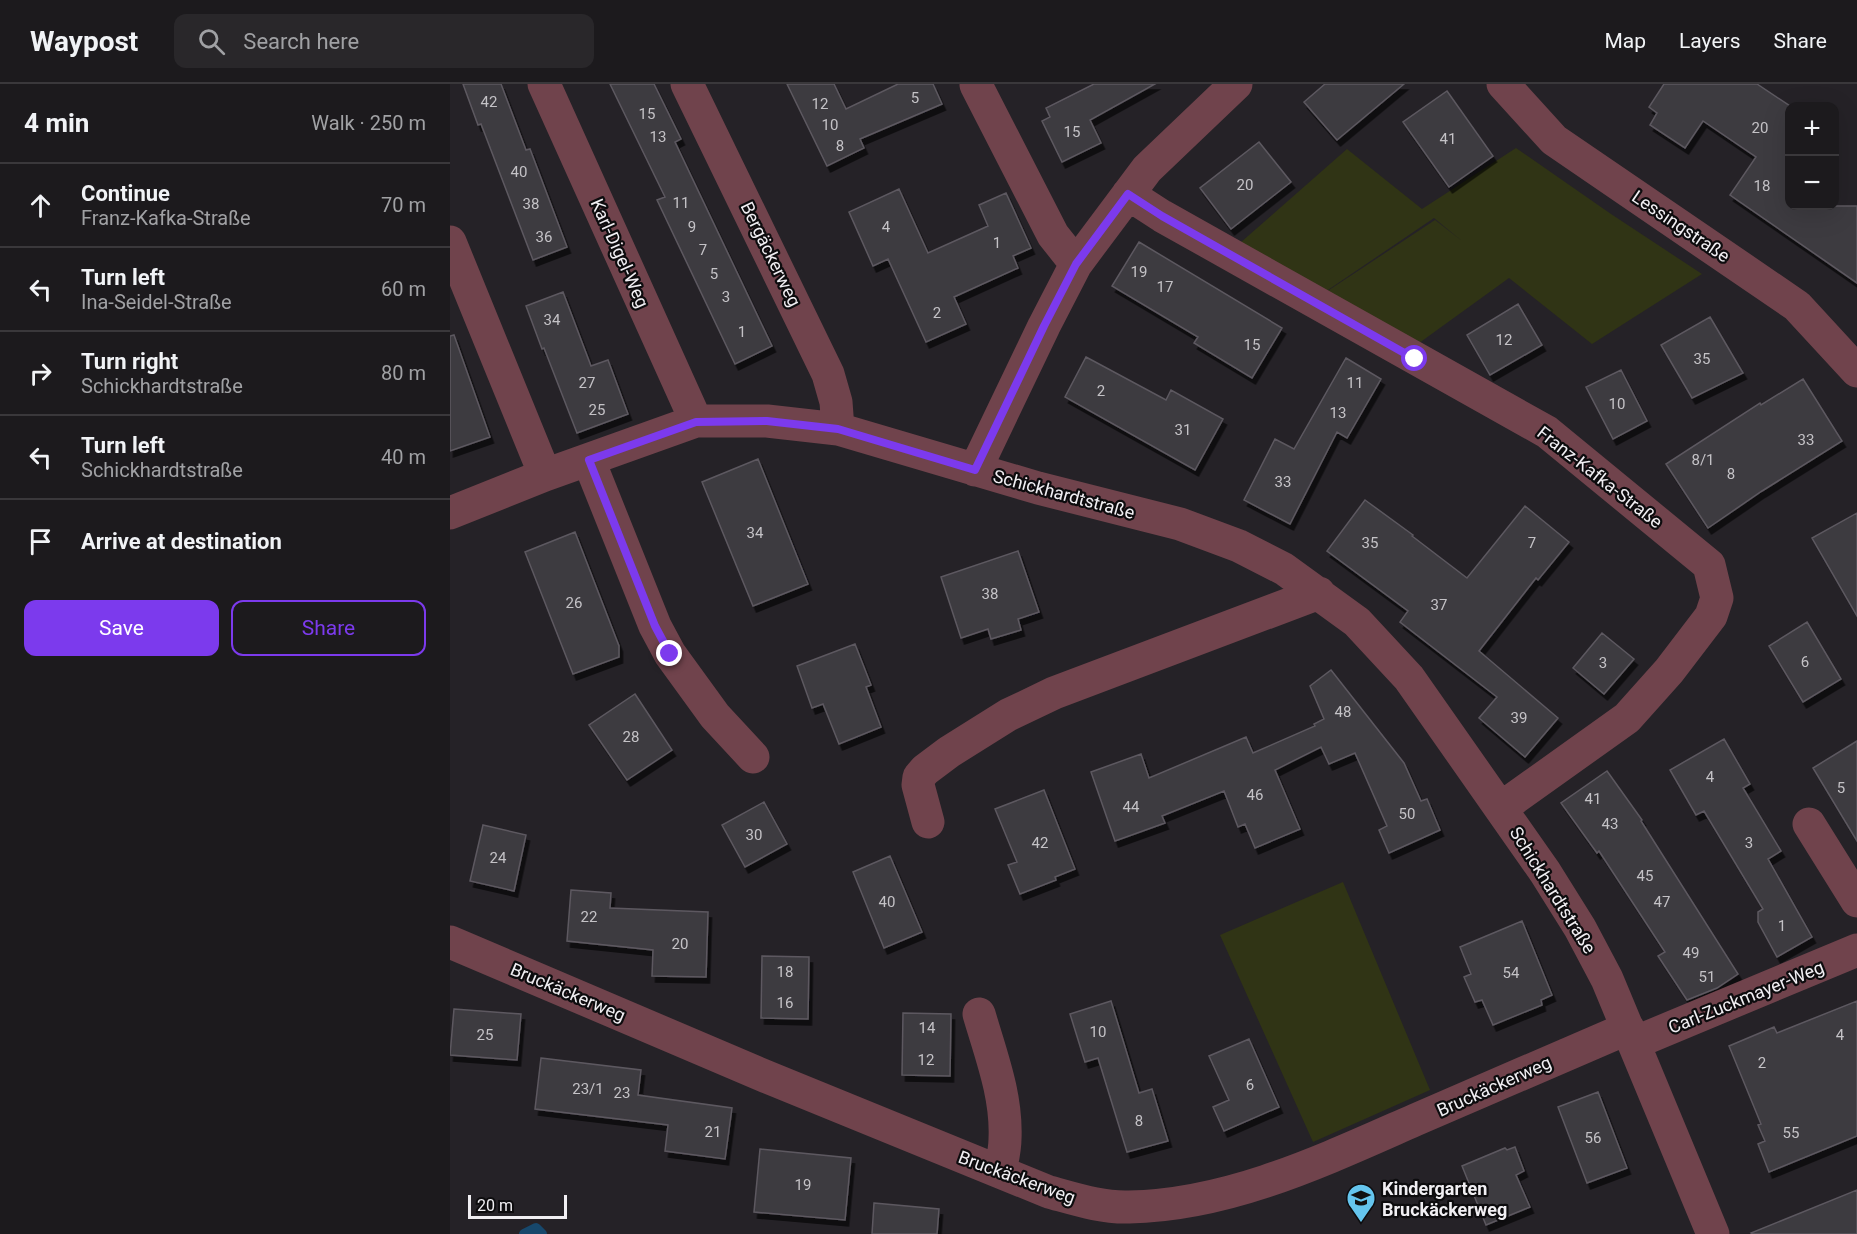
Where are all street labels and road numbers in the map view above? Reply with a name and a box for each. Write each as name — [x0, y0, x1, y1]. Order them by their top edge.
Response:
street label: Lessingstraße — [1628, 186, 1734, 266]
street label: Karl-Digel-Weg — [587, 195, 653, 311]
street label: Bergäckerweg — [737, 198, 805, 310]
street label: Franz-Kafka-Straße — [1533, 422, 1667, 532]
street label: Schickhardtstraße — [991, 465, 1137, 523]
street label: Schickhardtstraße — [1506, 823, 1600, 957]
street label: Carl-Zuckmayer-Weg — [1665, 956, 1827, 1038]
street label: Bruckäckerweg — [507, 958, 629, 1026]
street label: Bruckäckerweg — [1434, 1051, 1554, 1121]
street label: Bruckäckerweg — [956, 1146, 1078, 1208]

